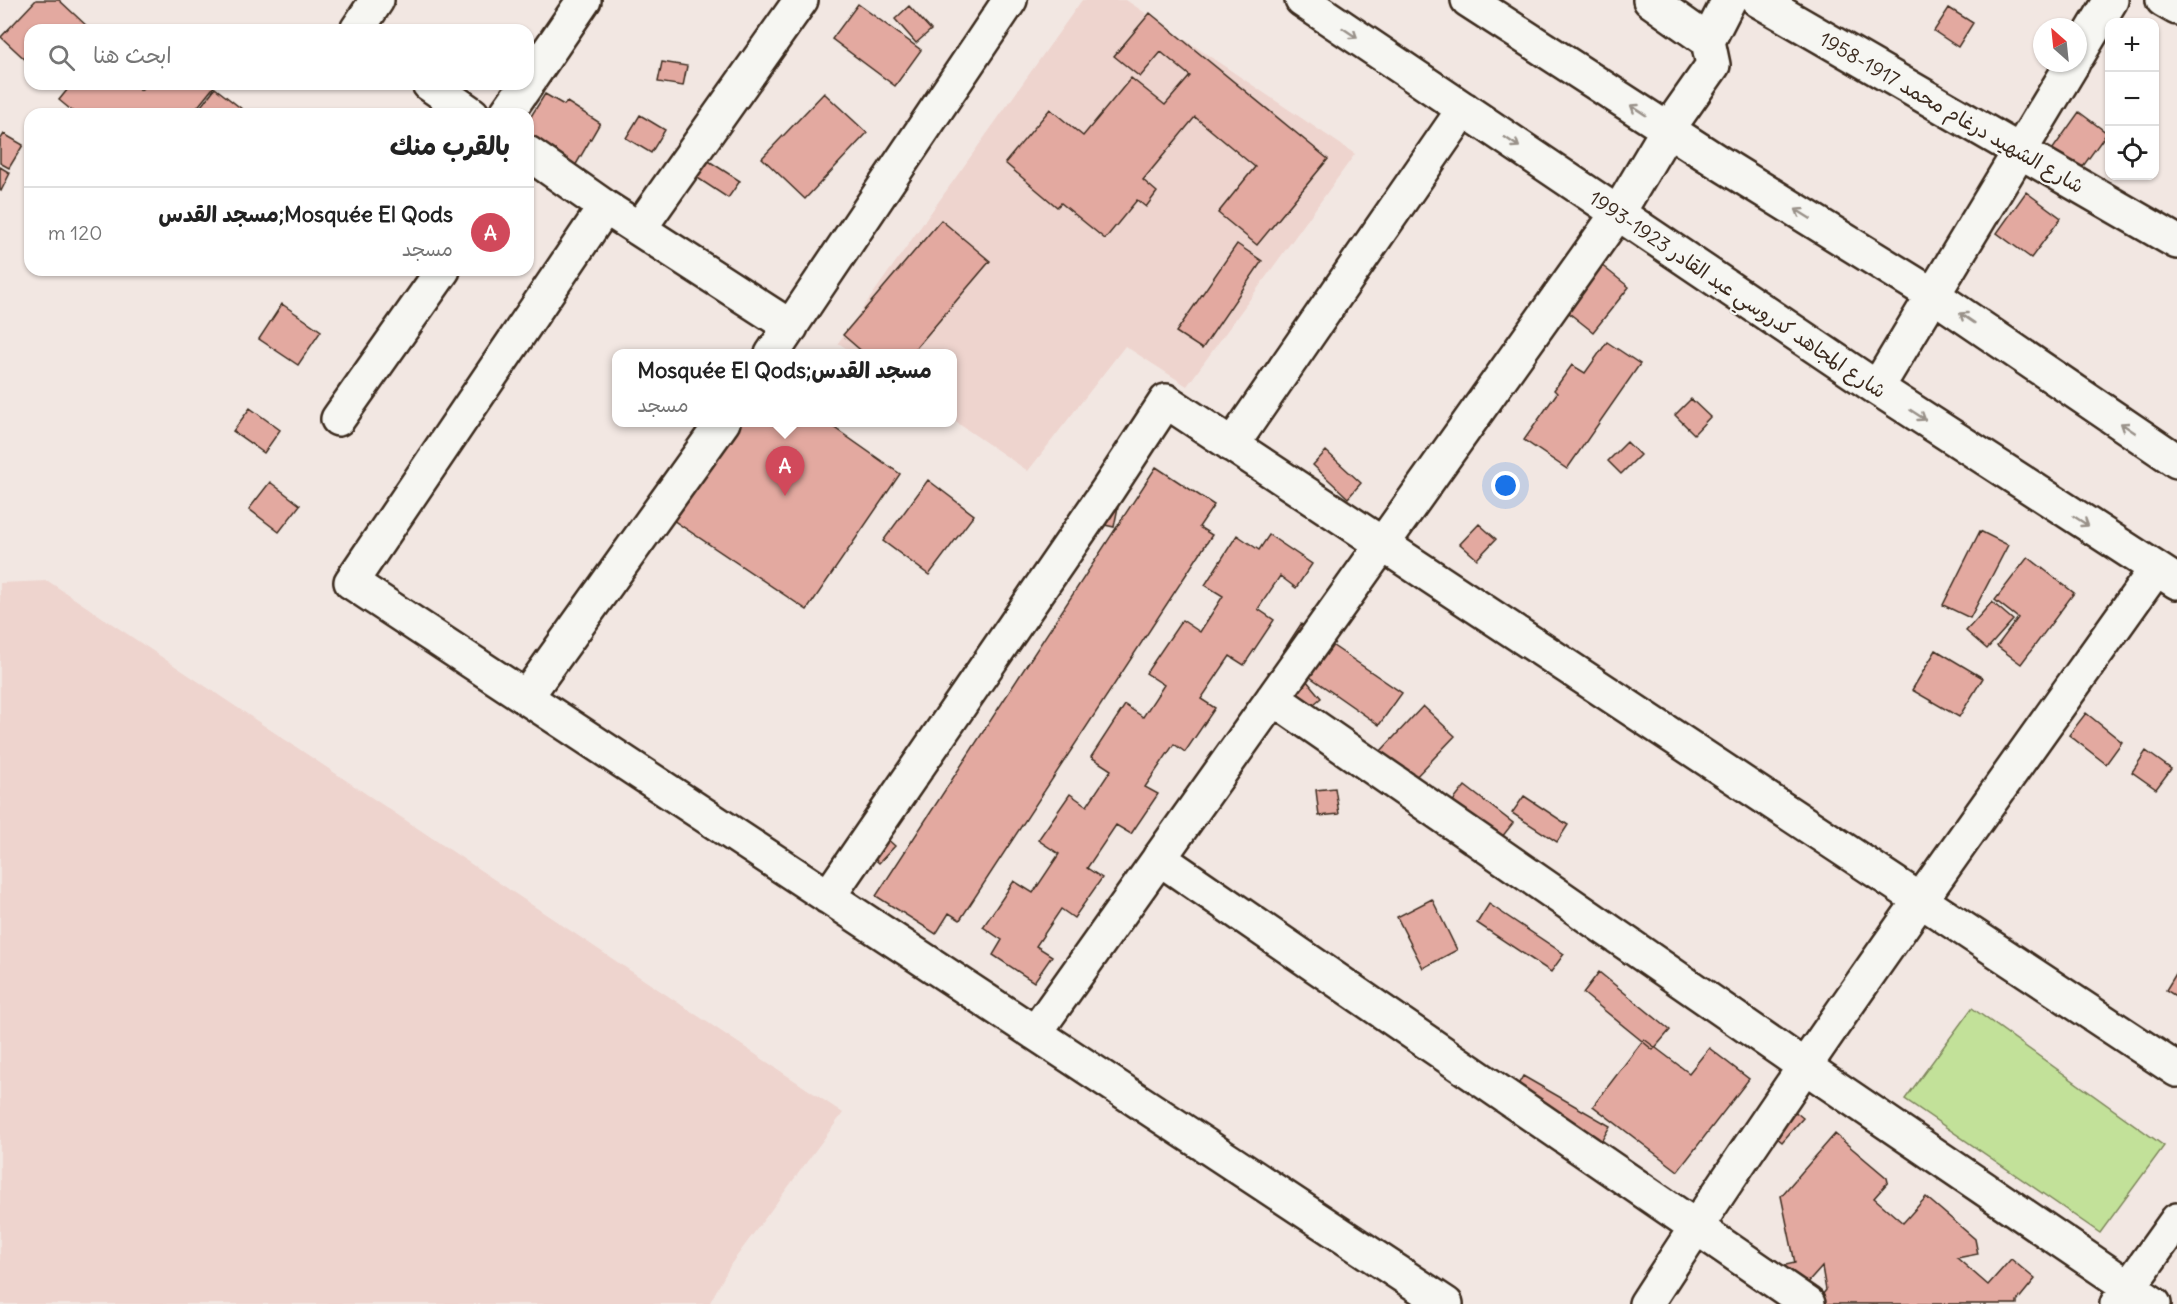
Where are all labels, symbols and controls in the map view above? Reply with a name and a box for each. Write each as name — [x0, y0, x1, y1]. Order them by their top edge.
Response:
north arrow — [2033, 18, 2087, 72]
map controls — [2105, 18, 2159, 180]
button: + — [2105, 18, 2159, 72]
search box — [24, 24, 534, 90]
street label: شارع الشهيد درغام محمد 1917-1958 — [1813, 26, 2089, 202]
one-way arrow — [1342, 27, 1358, 39]
icon: search — [45, 41, 78, 74]
text: ابحث هنا — [93, 41, 172, 69]
button: − — [2105, 72, 2159, 126]
one-way arrow — [1630, 103, 1647, 115]
button: locate — [2105, 126, 2159, 180]
text: بالقرب منك — [390, 129, 510, 162]
one-way arrow — [1503, 136, 1520, 148]
street label: شارع المجاهد كدروسي عبد القادر 1923-1993 — [1581, 185, 1891, 408]
text: Mosquée El Qods;مسجد القدس — [158, 200, 453, 228]
one-way arrow — [1794, 208, 1811, 221]
text: 120 m — [48, 220, 102, 245]
text: A — [484, 220, 497, 245]
text: مسجد — [402, 236, 453, 261]
one-way arrow — [1960, 312, 1976, 324]
popup — [612, 349, 957, 427]
text: Mosquée El Qods;مسجد القدس — [637, 356, 932, 384]
text: مسجد — [637, 392, 689, 417]
one-way arrow — [1909, 409, 1925, 421]
one-way arrow — [2121, 422, 2137, 434]
pin: A — [766, 446, 804, 496]
your location — [1491, 471, 1520, 500]
one-way arrow — [2073, 514, 2090, 527]

